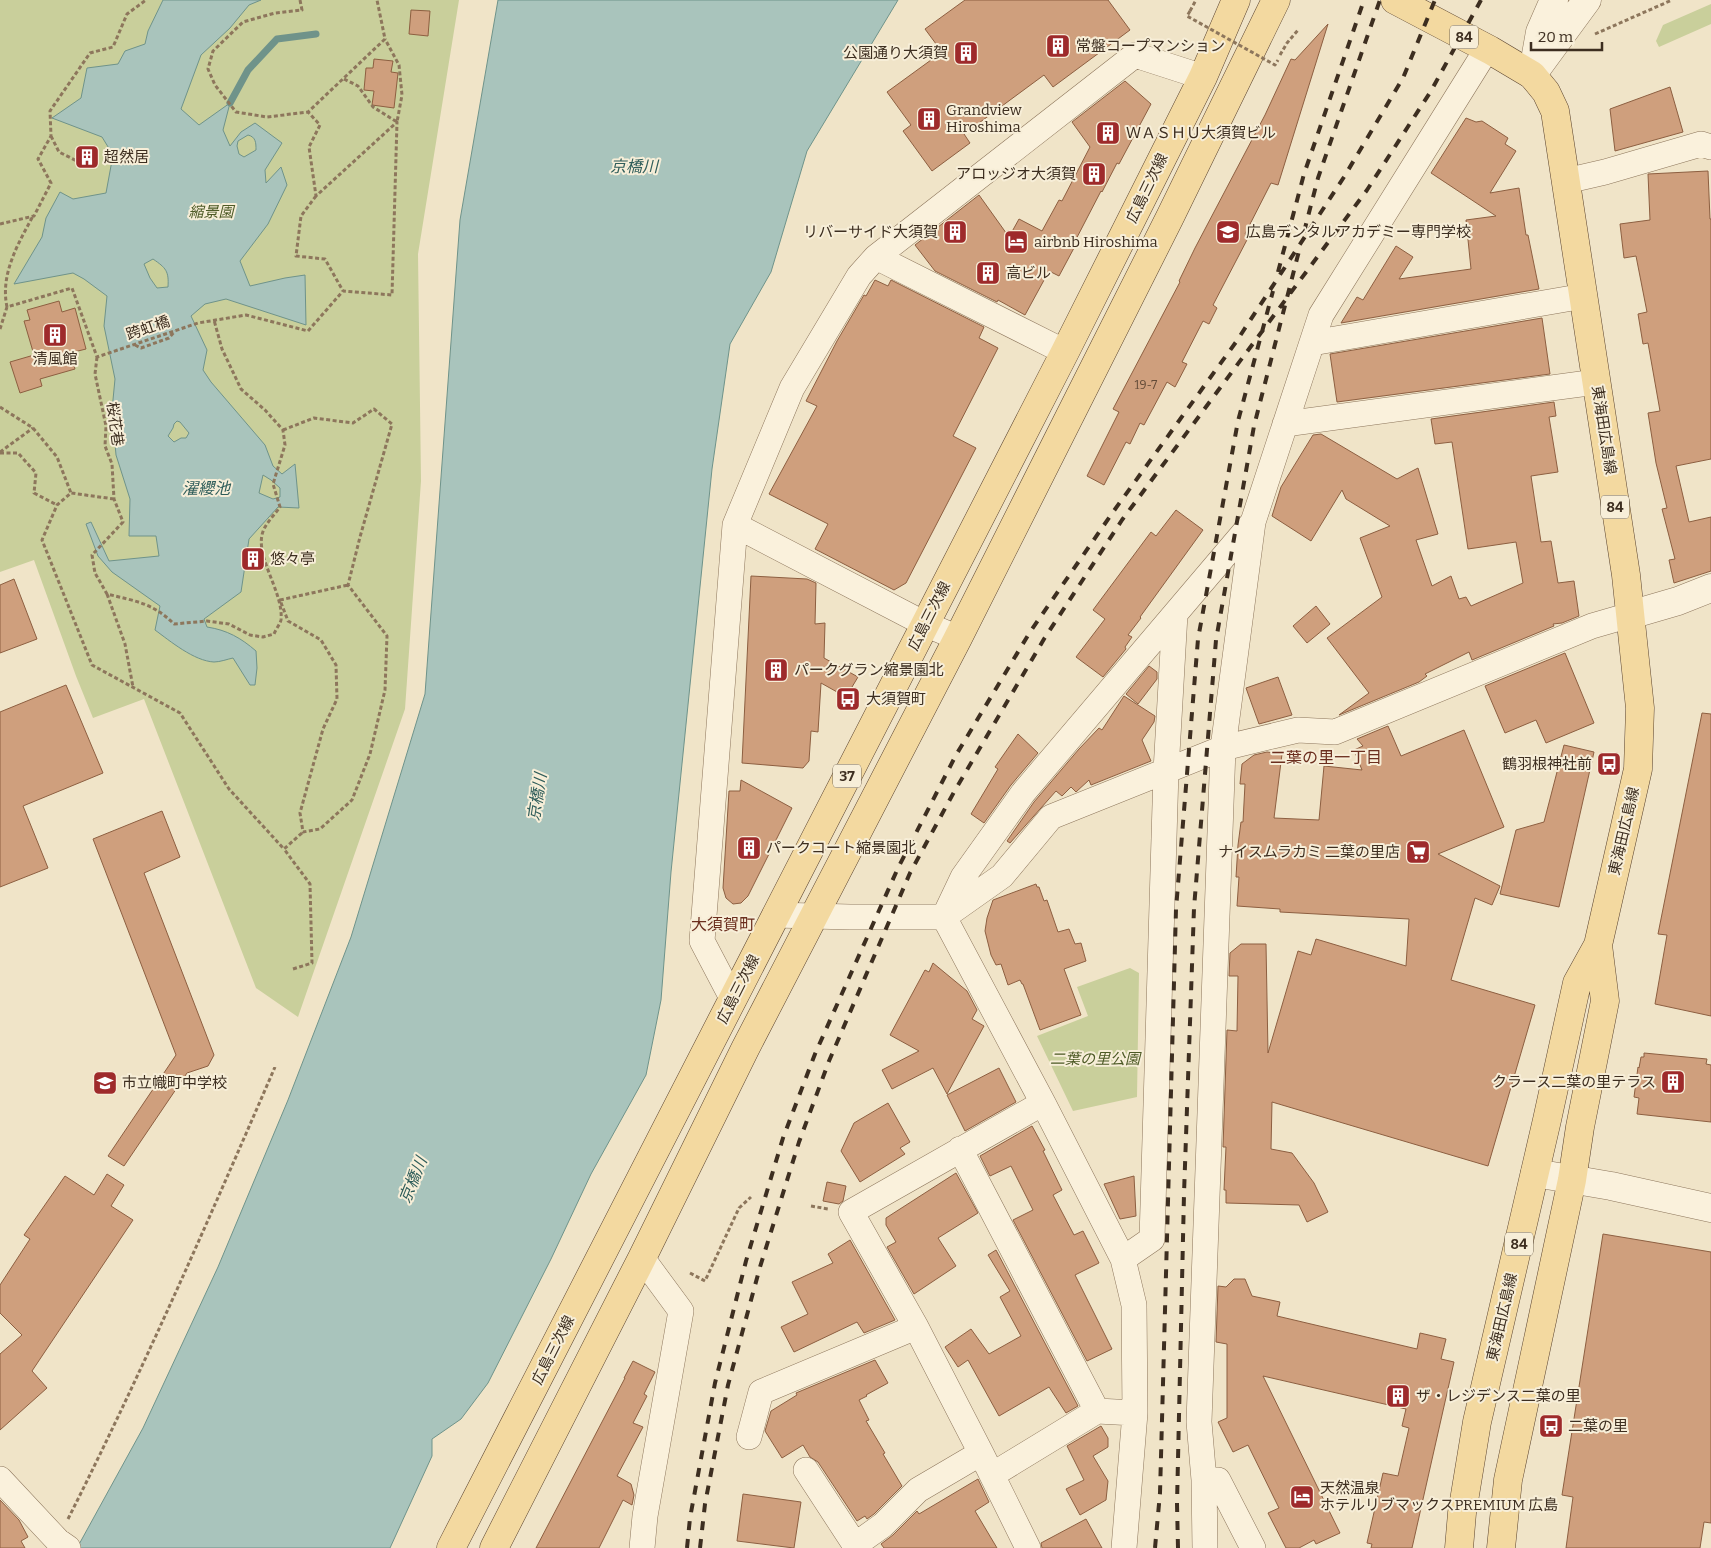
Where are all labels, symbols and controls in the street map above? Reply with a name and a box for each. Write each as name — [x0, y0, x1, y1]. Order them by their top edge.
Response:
scale bar — [1531, 20, 1602, 52]
road number: 84 — [1450, 26, 1478, 48]
text: 20 m — [1538, 28, 1574, 46]
building icon: 常盤コープマンション — [1045, 33, 1071, 59]
place label: 常盤コープマンション — [1076, 37, 1225, 55]
building icon: 公園通り大須賀 — [953, 40, 979, 66]
place label: 公園通り大須賀 — [843, 44, 948, 62]
place label: Grandview Hiroshima — [946, 101, 1023, 136]
building icon: Grandview Hiroshima — [916, 106, 942, 132]
building icon: ＷＡＳＨＵ大須賀ビル — [1095, 120, 1121, 146]
place label: ＷＡＳＨＵ大須賀ビル — [1126, 124, 1276, 142]
building icon: 超然居 — [74, 144, 100, 170]
place label: 超然居 — [104, 148, 149, 166]
street label: 広島三次線 — [1122, 150, 1172, 226]
water label: 京橋川 — [610, 157, 660, 176]
building icon: アロッジオ大須賀 — [1081, 161, 1107, 187]
place label: アロッジオ大須賀 — [956, 165, 1076, 183]
park label: 縮景園 — [188, 203, 235, 221]
building icon: リバーサイド大須賀 — [942, 219, 968, 245]
school or university icon: 広島デンタルアカデミー専門学校 — [1215, 219, 1241, 245]
place label: リバーサイド大須賀 — [803, 223, 938, 241]
place label: 広島デンタルアカデミー専門学校 — [1246, 223, 1471, 241]
hotel icon: airbnb Hiroshima — [1003, 229, 1029, 255]
place label: airbnb Hiroshima — [1034, 233, 1158, 251]
building icon: 高ビル — [975, 260, 1001, 286]
place label: 高ビル — [1006, 264, 1051, 282]
street label: 跨虹橋 — [124, 312, 172, 344]
building icon: 清風館 — [42, 322, 68, 348]
place label: 清風館 — [32, 350, 78, 368]
house number: 19-7 — [1135, 378, 1157, 392]
street label: 東海田広島線 — [1588, 384, 1620, 476]
street label: 桜花巷 — [103, 400, 127, 448]
water label: 濯纓池 — [182, 479, 232, 498]
road number: 84 — [1601, 496, 1629, 518]
building icon: 悠々亭 — [240, 546, 266, 572]
place label: 悠々亭 — [270, 550, 315, 568]
street label: 広島三次線 — [904, 578, 954, 654]
building icon: パークグラン縮景園北 — [763, 657, 789, 683]
place label: パークグラン縮景園北 — [794, 661, 943, 679]
bus stop icon: 大須賀町 — [835, 686, 861, 712]
place label: 大須賀町 — [866, 690, 926, 708]
district label: 二葉の里一丁目 — [1270, 748, 1382, 767]
bus stop icon: 鶴羽根神社前 — [1596, 751, 1622, 777]
place label: 鶴羽根神社前 — [1502, 755, 1592, 773]
road number: 37 — [833, 764, 861, 788]
water label: 京橋川 — [524, 770, 550, 822]
street label: 東海田広島線 — [1605, 785, 1643, 877]
building icon: パークコート縮景園北 — [736, 835, 762, 861]
place label: パークコート縮景園北 — [766, 839, 916, 857]
supermarket icon: ナイスムラカミ 二葉の里店 — [1405, 839, 1431, 865]
place label: ナイスムラカミ 二葉の里店 — [1218, 843, 1400, 861]
district label: 大須賀町 — [691, 915, 755, 934]
street label: 広島三次線 — [713, 951, 763, 1027]
park label: 二葉の里公園 — [1050, 1050, 1142, 1068]
building icon: クラース二葉の里テラス — [1660, 1069, 1686, 1095]
school or university icon: 市立幟町中学校 — [92, 1070, 118, 1096]
place label: クラース二葉の里テラス — [1492, 1073, 1656, 1091]
place label: 市立幟町中学校 — [122, 1074, 227, 1092]
water label: 京橋川 — [395, 1152, 432, 1206]
road number: 84 — [1505, 1232, 1533, 1256]
street label: 東海田広島線 — [1483, 1271, 1521, 1363]
street label: 広島三次線 — [528, 1312, 578, 1388]
building icon: ザ・レジデンス二葉の里 — [1385, 1383, 1411, 1409]
place label: ザ・レジデンス二葉の里 — [1416, 1387, 1581, 1405]
bus stop icon: 二葉の里 — [1538, 1413, 1564, 1439]
place label: 二葉の里 — [1568, 1417, 1628, 1435]
place label: 天然温泉 ホテルリブマックスPREMIUM 広島 — [1320, 1479, 1558, 1514]
hotel icon: 天然温泉 ホテルリブマックスPREMIUM 広島 — [1289, 1484, 1315, 1510]

